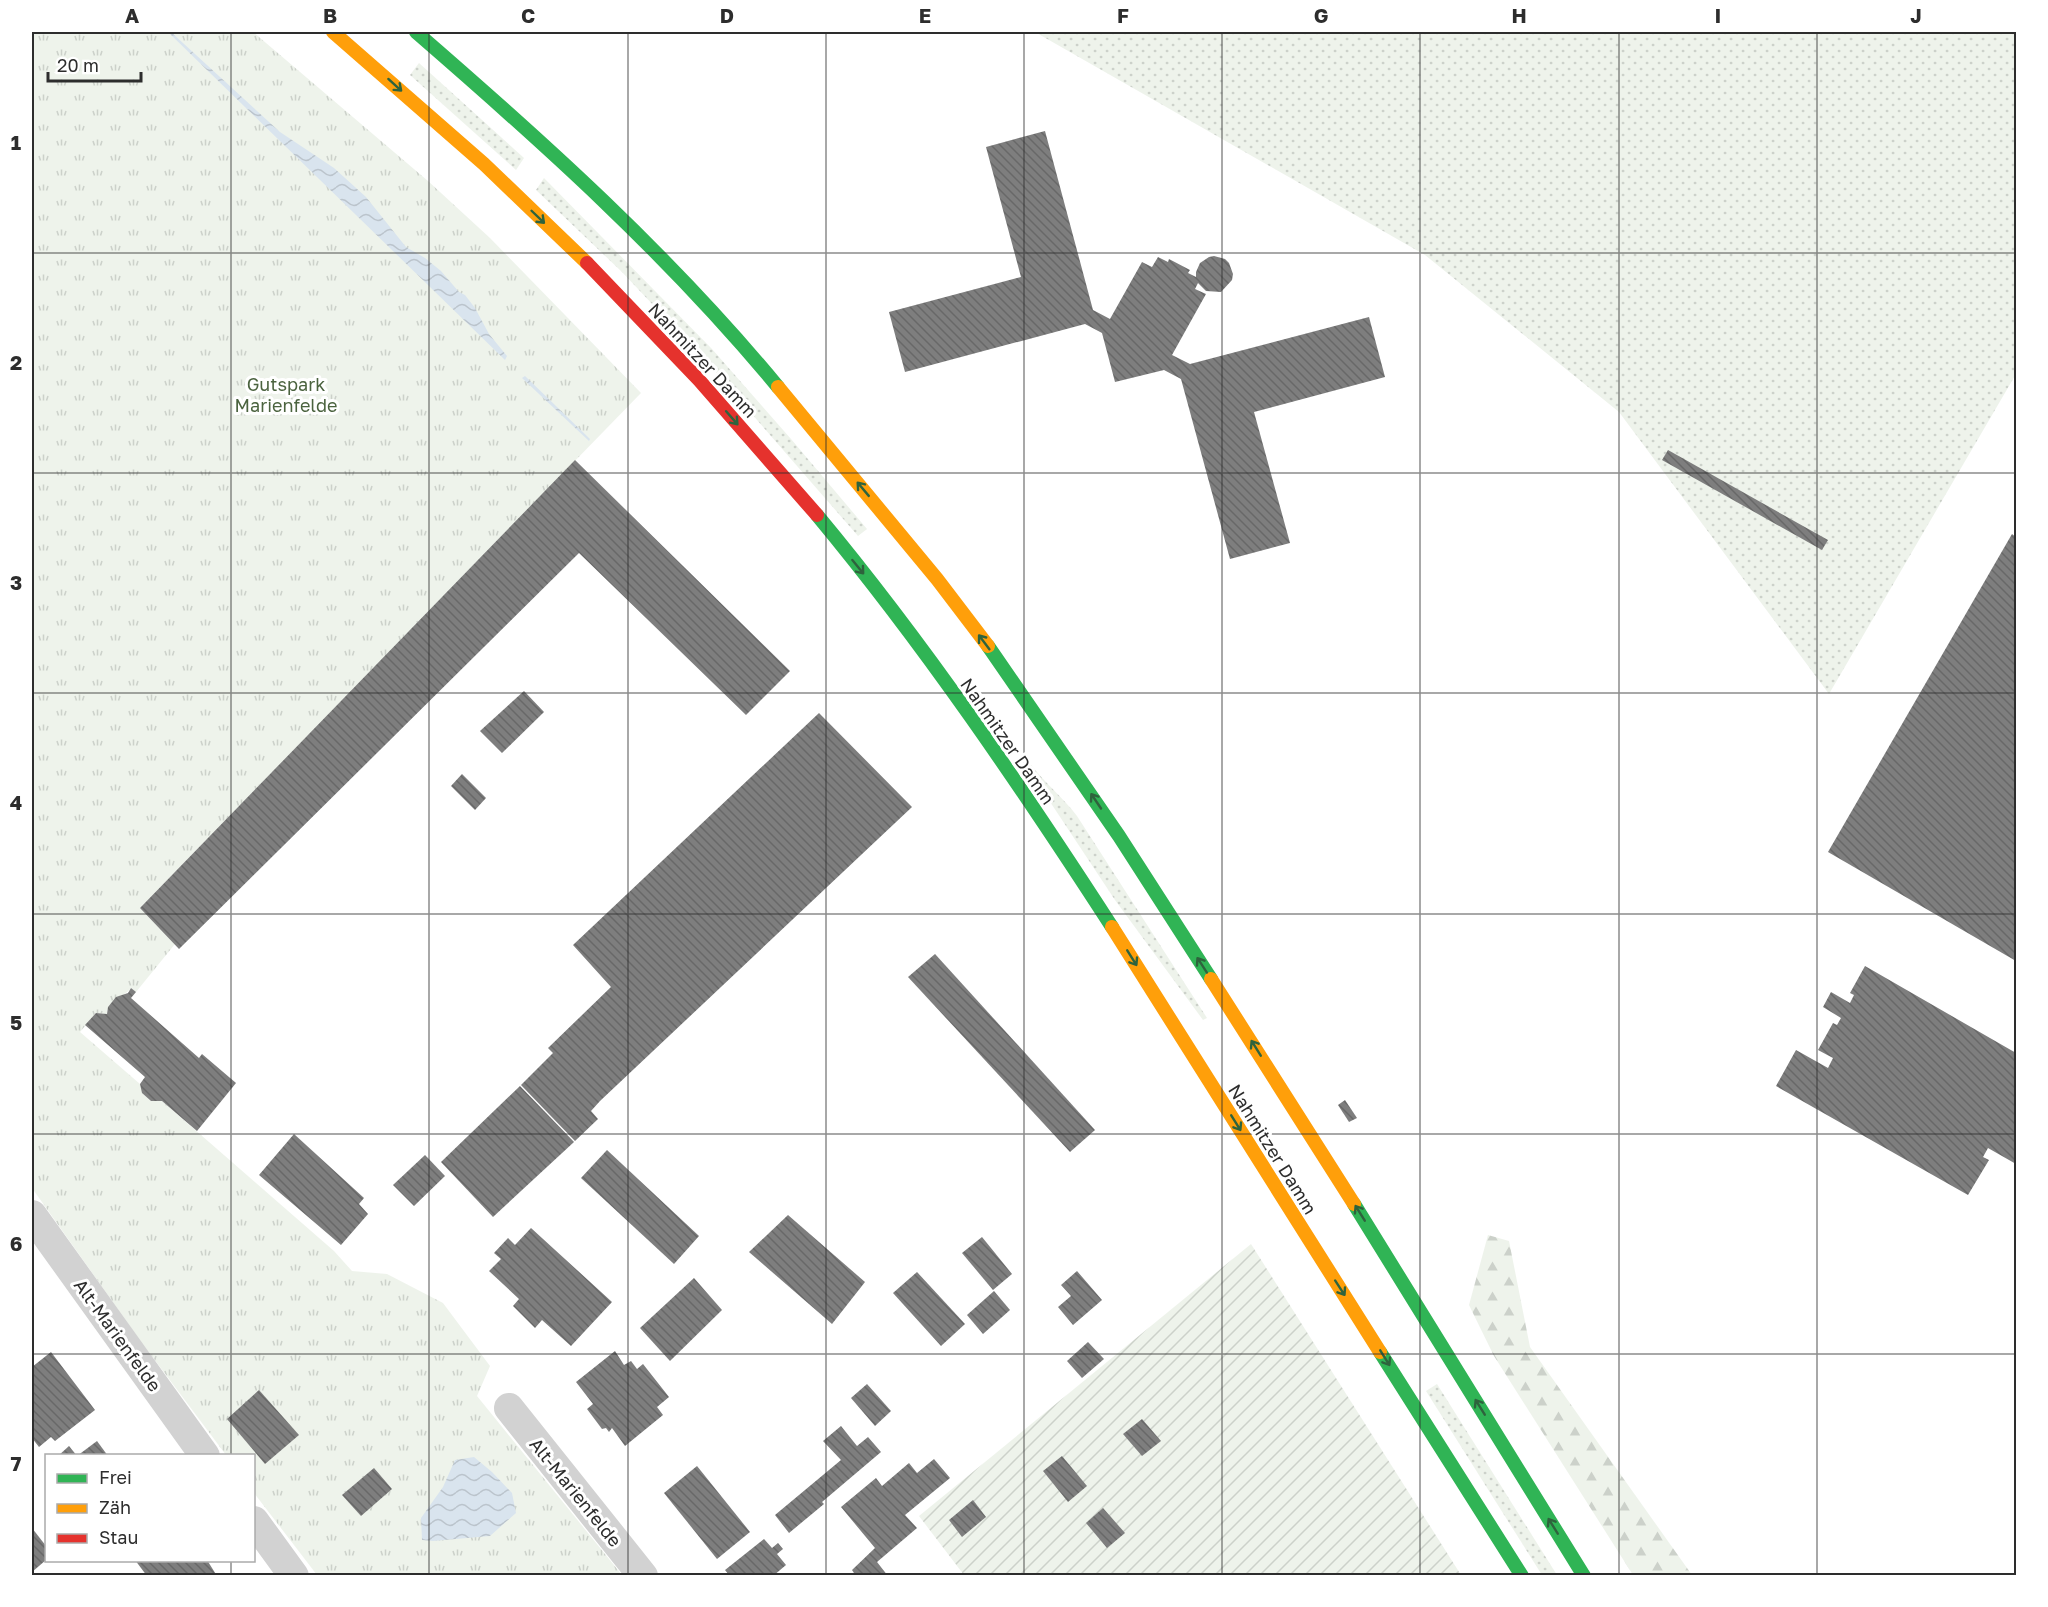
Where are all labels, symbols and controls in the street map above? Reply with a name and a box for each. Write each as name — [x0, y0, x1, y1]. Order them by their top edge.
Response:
text: A — [125, 3, 139, 27]
text: B — [323, 3, 337, 27]
text: C — [521, 3, 535, 27]
text: D — [720, 3, 734, 27]
text: E — [919, 3, 931, 27]
text: F — [1117, 3, 1129, 27]
text: G — [1314, 3, 1328, 27]
text: H — [1511, 3, 1527, 27]
text: I — [1715, 3, 1721, 27]
text: J — [1910, 3, 1922, 27]
scale bar — [48, 45, 141, 83]
text: 20 m — [57, 54, 99, 76]
one-way arrow — [388, 78, 403, 92]
text: 1 — [11, 130, 21, 154]
one-way arrow — [531, 210, 546, 224]
street label: Nahmitzer Damm — [644, 298, 762, 422]
text: 2 — [10, 350, 22, 374]
park label: Gutspark Marienfelde — [235, 373, 337, 416]
one-way arrow — [725, 410, 739, 425]
one-way arrow — [856, 482, 870, 497]
one-way arrow — [851, 559, 864, 575]
text: 3 — [10, 570, 22, 594]
one-way arrow — [978, 634, 990, 650]
street label: Nahmitzer Damm — [956, 674, 1060, 808]
text: 4 — [10, 790, 22, 814]
one-way arrow — [1090, 794, 1102, 810]
one-way arrow — [1126, 950, 1139, 967]
one-way arrow — [1196, 957, 1208, 974]
text: 5 — [10, 1010, 22, 1034]
one-way arrow — [1249, 1040, 1261, 1057]
street label: Nahmitzer Damm — [1224, 1080, 1322, 1218]
one-way arrow — [1231, 1114, 1243, 1131]
one-way arrow — [1353, 1205, 1365, 1222]
text: 6 — [10, 1231, 22, 1255]
street label: Alt-Marienfelde — [70, 1274, 166, 1396]
one-way arrow — [1335, 1279, 1347, 1296]
one-way arrow — [1379, 1349, 1391, 1366]
one-way arrow — [1474, 1399, 1486, 1416]
street label: Alt-Marienfelde — [525, 1433, 627, 1551]
text: 7 — [11, 1451, 22, 1475]
legend — [45, 1454, 255, 1562]
text: Frei — [99, 1466, 132, 1488]
text: Zäh — [99, 1496, 131, 1518]
one-way arrow — [1547, 1518, 1559, 1535]
text: Stau — [99, 1526, 138, 1548]

